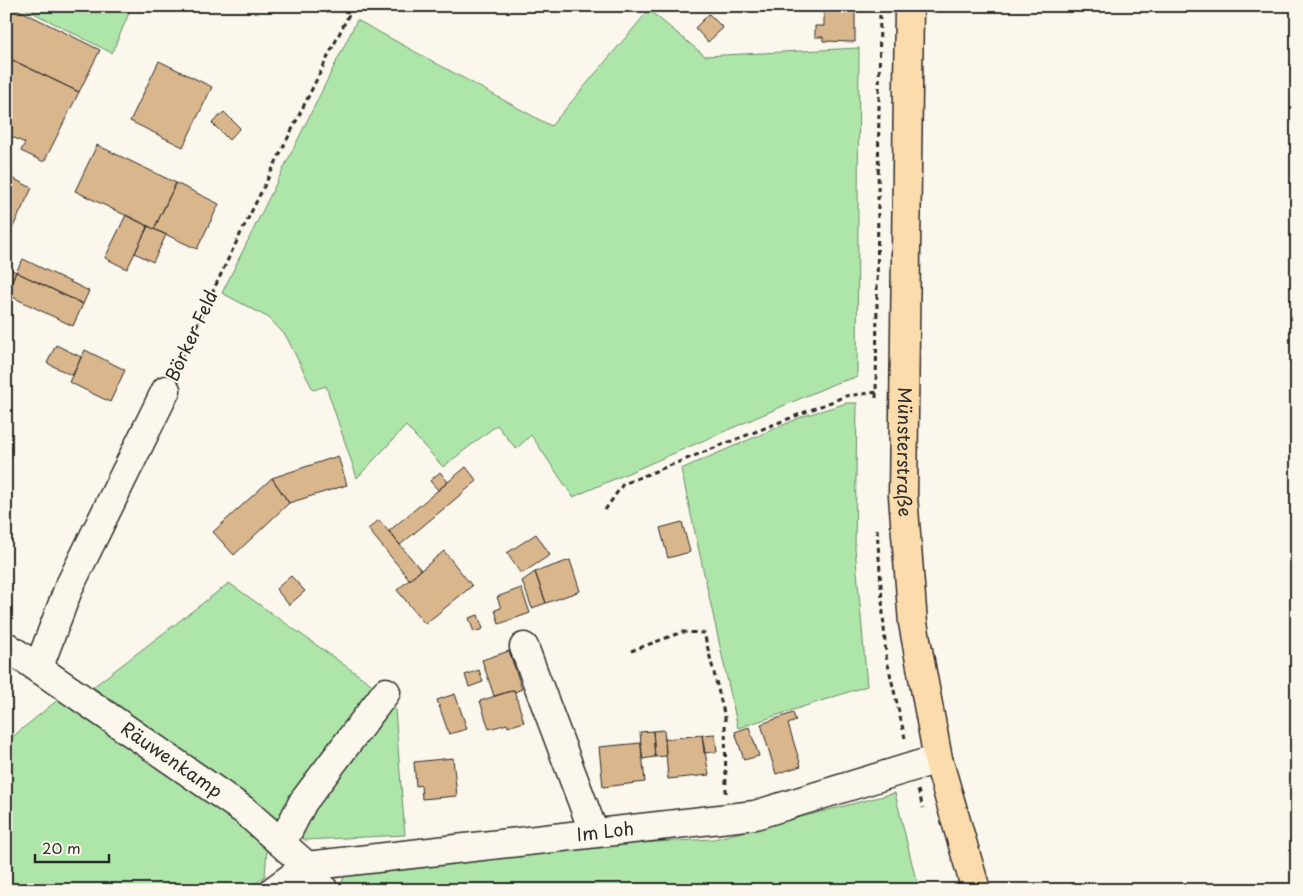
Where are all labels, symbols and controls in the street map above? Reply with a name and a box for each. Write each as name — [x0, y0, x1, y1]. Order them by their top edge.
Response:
street label: Börker Feld — [158, 285, 224, 385]
street label: Münsterstraße — [891, 387, 920, 518]
street label: Räuwenkamp — [116, 714, 229, 804]
street label: Im Loh — [575, 814, 635, 847]
scale bar — [35, 831, 109, 863]
text: 20 m — [42, 836, 81, 859]

